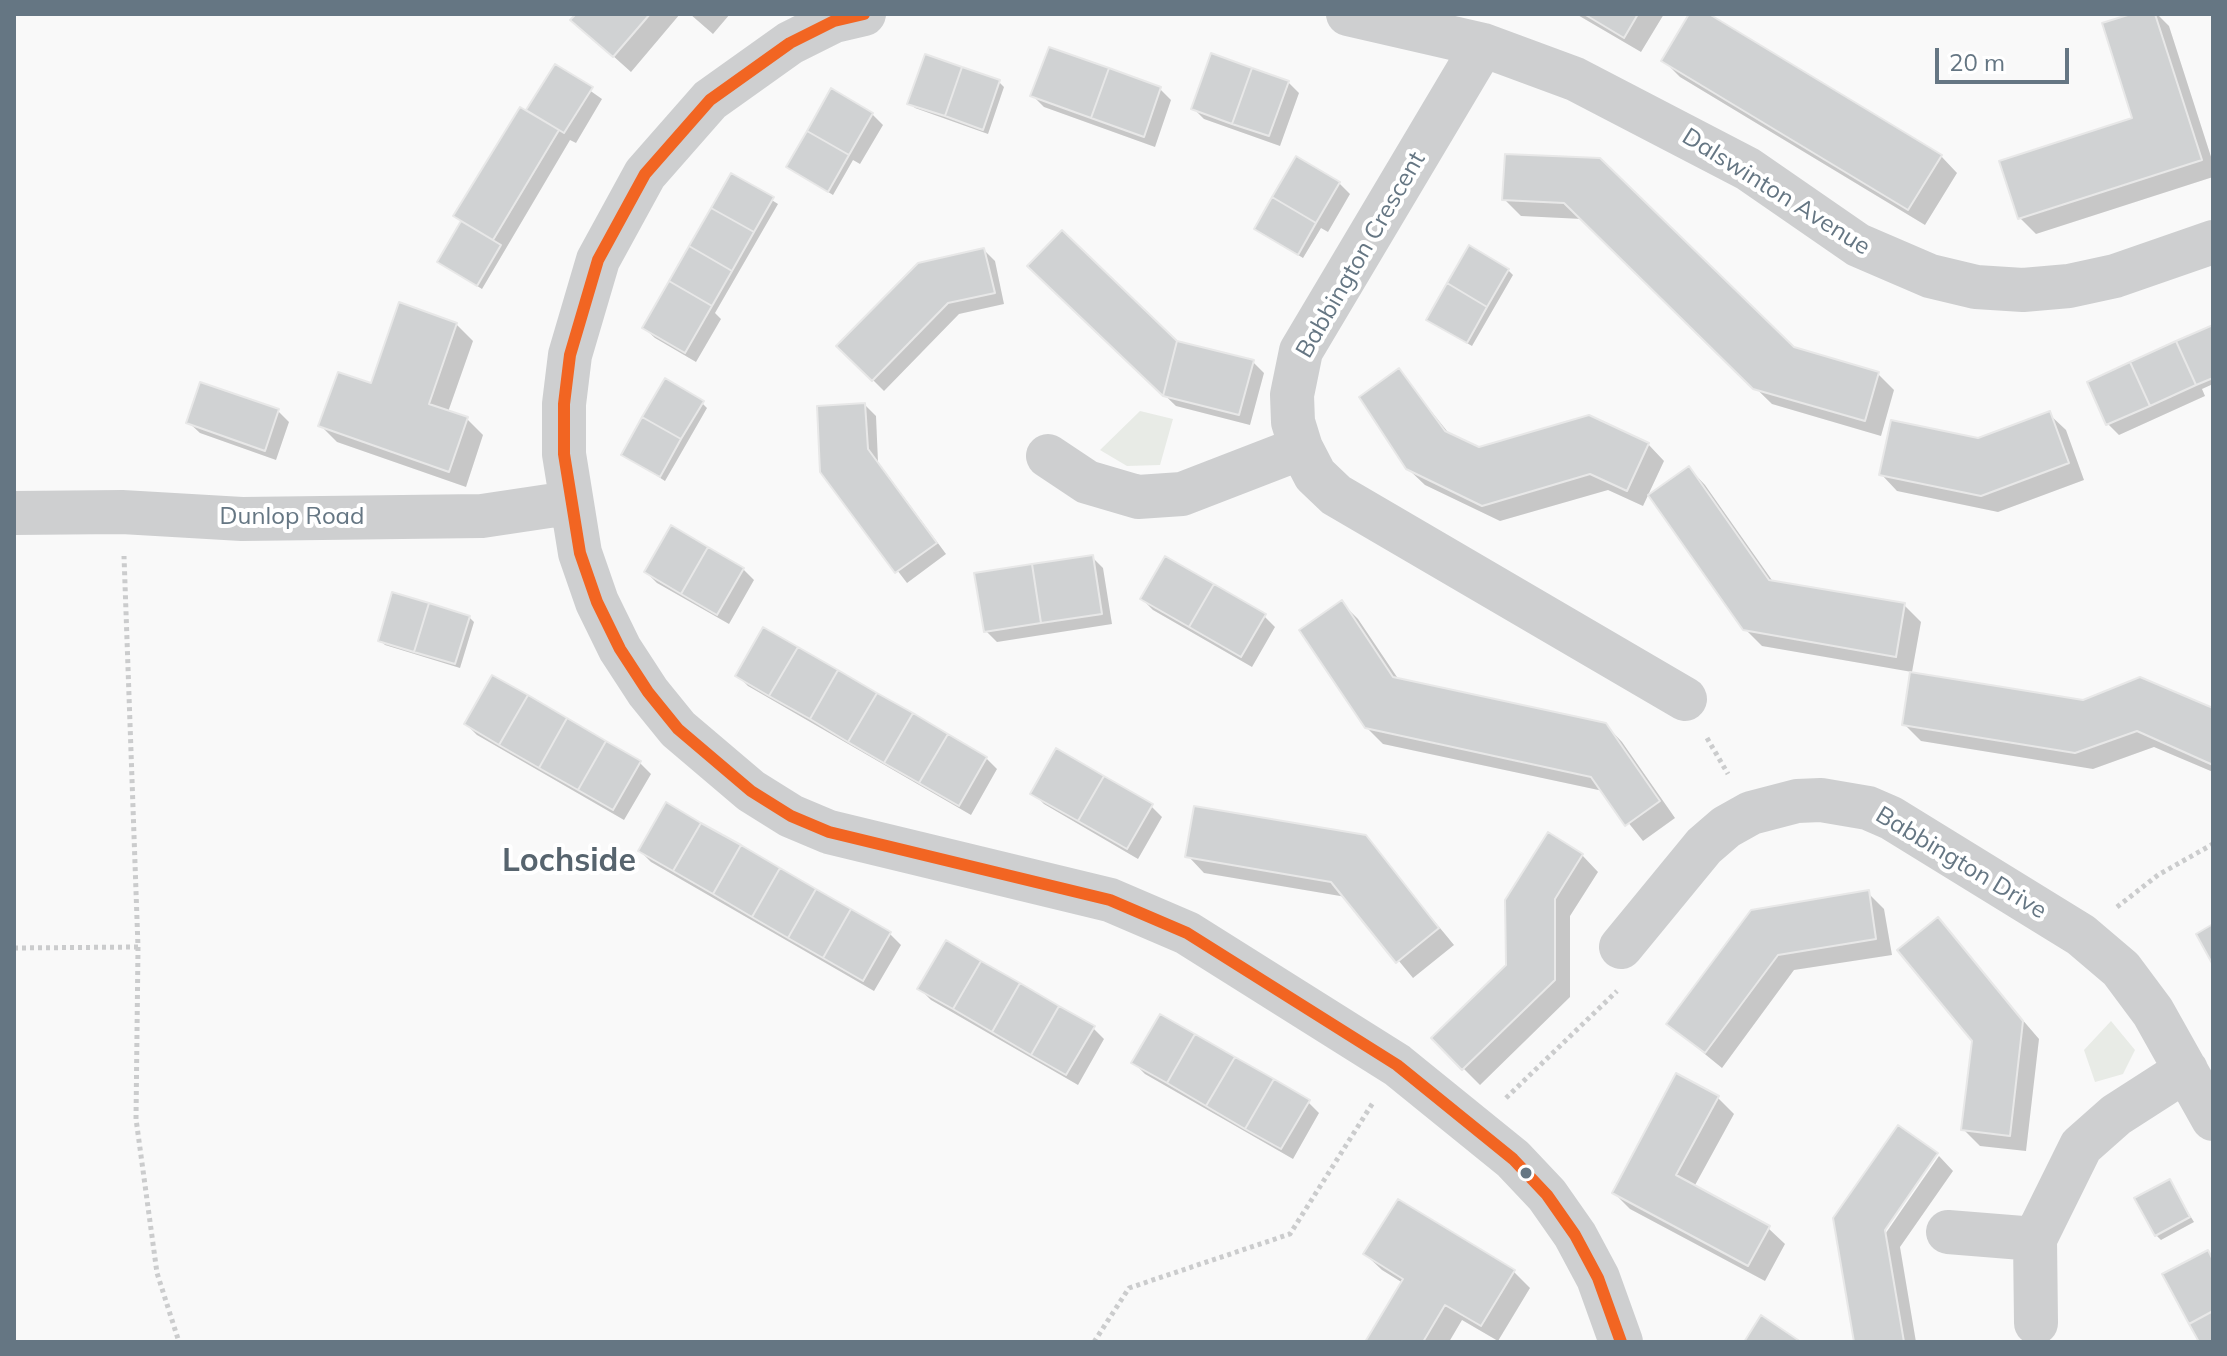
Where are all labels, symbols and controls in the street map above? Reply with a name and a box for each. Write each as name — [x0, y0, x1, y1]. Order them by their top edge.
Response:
scale bar — [1939, 32, 2073, 82]
text: 20 m — [1949, 47, 2005, 77]
street label: Dalswinton Avenue — [1677, 122, 1875, 262]
street label: Babbington Crescent — [1290, 147, 1432, 363]
street label: Dunlop Road — [220, 503, 364, 531]
street label: Babbington Drive — [1870, 801, 2052, 925]
district label: Lochside — [502, 842, 636, 880]
unlabelled marker — [1518, 1165, 1534, 1181]

